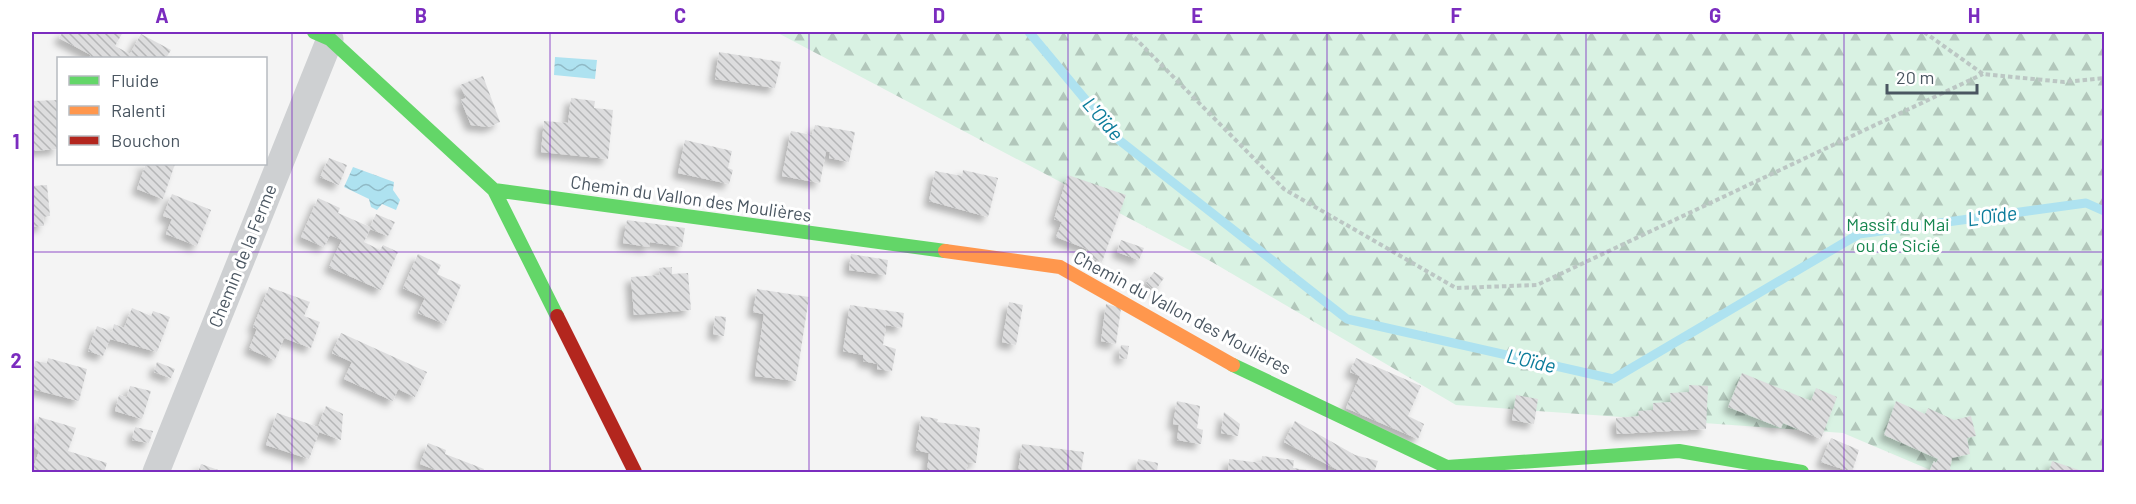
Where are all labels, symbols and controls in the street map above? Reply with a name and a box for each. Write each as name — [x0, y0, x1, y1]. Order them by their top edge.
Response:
text: A — [155, 3, 169, 27]
text: B — [415, 3, 427, 27]
text: C — [674, 3, 686, 27]
text: D — [933, 3, 945, 27]
text: E — [1191, 3, 1203, 27]
text: F — [1450, 3, 1462, 27]
text: G — [1709, 3, 1721, 27]
text: H — [1968, 3, 1980, 27]
legend — [57, 57, 267, 165]
scale bar — [1887, 57, 1977, 95]
text: 20 m — [1896, 66, 1934, 88]
text: Fluide — [111, 69, 159, 91]
water label: L'Oïde — [1078, 92, 1129, 145]
text: Ralenti — [111, 99, 166, 121]
text: 1 — [12, 129, 20, 153]
text: Bouchon — [111, 129, 180, 151]
street label: Chemin du Vallon des Moulières — [569, 170, 813, 226]
street label: Chemin de la Ferme — [203, 181, 281, 331]
water label: L'Oïde — [1966, 200, 2018, 230]
park label: Massif du Mai ou de Sicié — [1846, 213, 1950, 256]
street label: Chemin du Vallon des Moulières — [1070, 245, 1295, 379]
water label: L'Oïde — [1504, 343, 1558, 377]
text: 2 — [10, 348, 22, 372]

